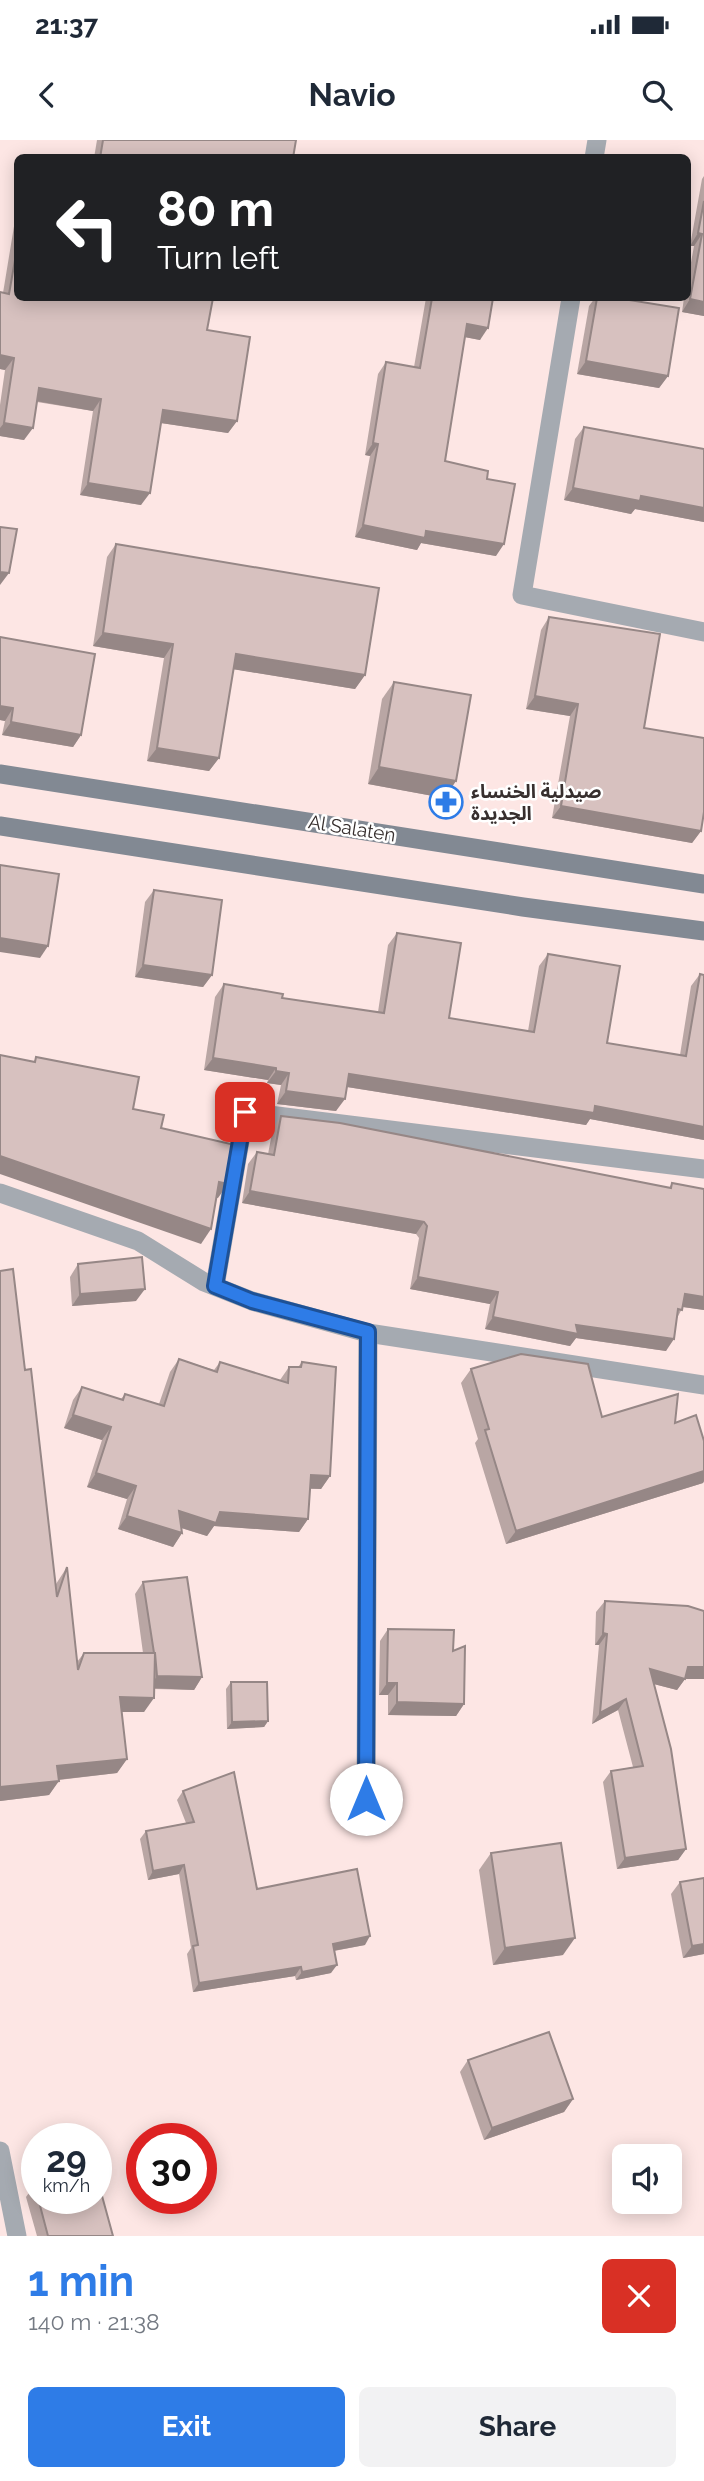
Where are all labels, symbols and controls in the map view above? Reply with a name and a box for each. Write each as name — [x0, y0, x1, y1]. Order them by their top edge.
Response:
text: 21:37 — [35, 10, 98, 40]
icon: back — [28, 76, 66, 114]
text: Navio — [308, 76, 396, 113]
icon: search — [638, 76, 676, 114]
text: 80 m — [157, 180, 274, 237]
icon: left — [42, 182, 133, 273]
text: Turn left — [157, 239, 279, 276]
place label: صيدلية الخنساء الجديدة — [471, 780, 602, 824]
pharmacy icon: صيدلية الخنساء الجديدة — [427, 783, 465, 821]
street label: Al Salaten — [307, 810, 397, 846]
pin — [215, 1082, 275, 1142]
icon: arrive — [226, 1093, 264, 1131]
position arrow — [329, 1762, 403, 1836]
speed limit sign: 30 — [126, 2123, 217, 2214]
text: 29 — [46, 2139, 87, 2180]
map controls — [612, 2144, 682, 2214]
button: sound — [612, 2144, 682, 2214]
text: km/h — [43, 2175, 90, 2196]
text: 1 min — [28, 2257, 134, 2306]
button: close — [602, 2259, 676, 2333]
text: 140 m · 21:38 — [28, 2308, 160, 2335]
button: Exit — [28, 2387, 345, 2467]
button: Share — [359, 2387, 676, 2467]

